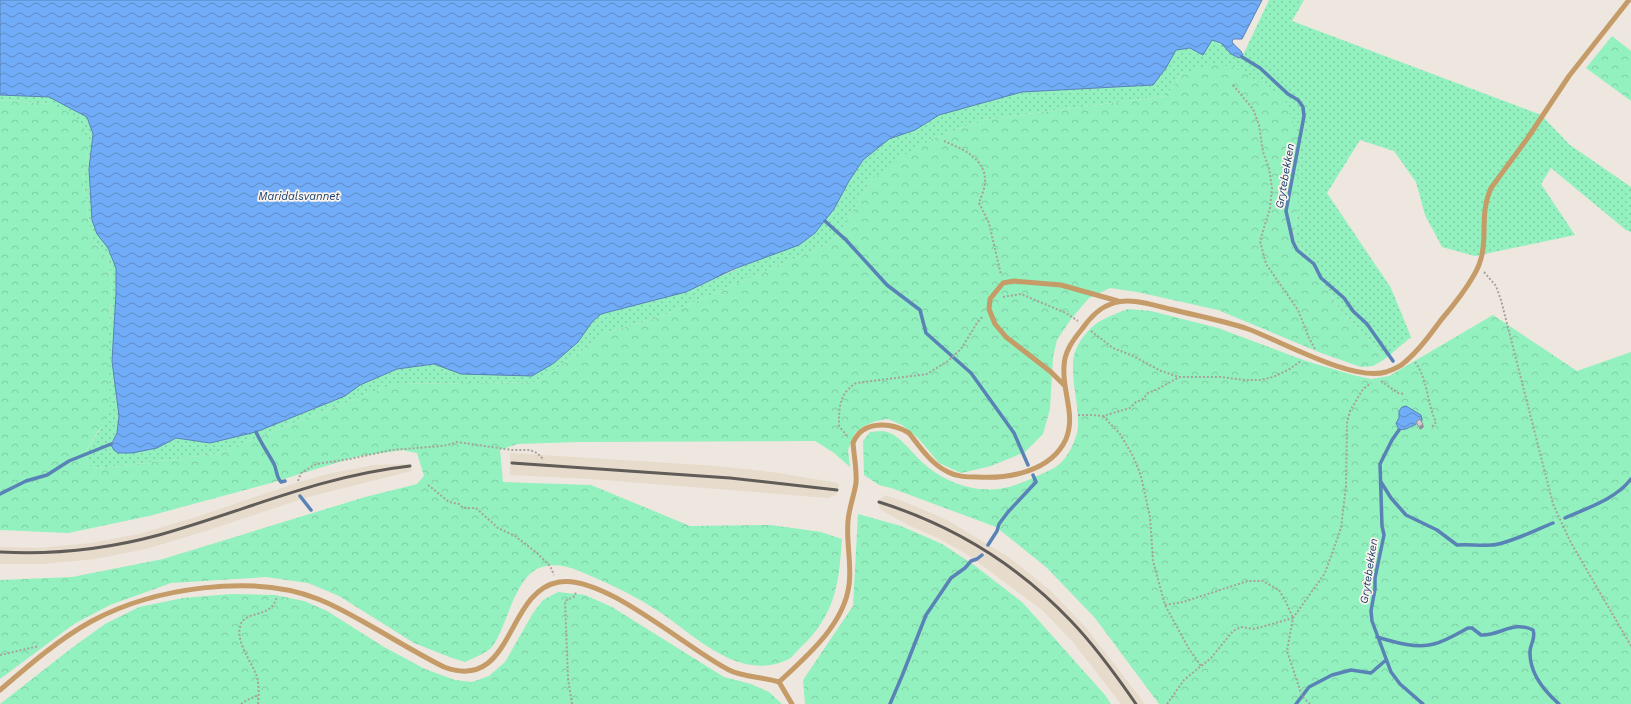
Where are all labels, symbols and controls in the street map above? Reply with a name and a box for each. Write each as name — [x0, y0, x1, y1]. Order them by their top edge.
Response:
water label: Grytebekken — [1273, 142, 1297, 210]
water label: Maridalsvannet — [258, 190, 340, 203]
water label: Grytebekken — [1357, 537, 1381, 605]

